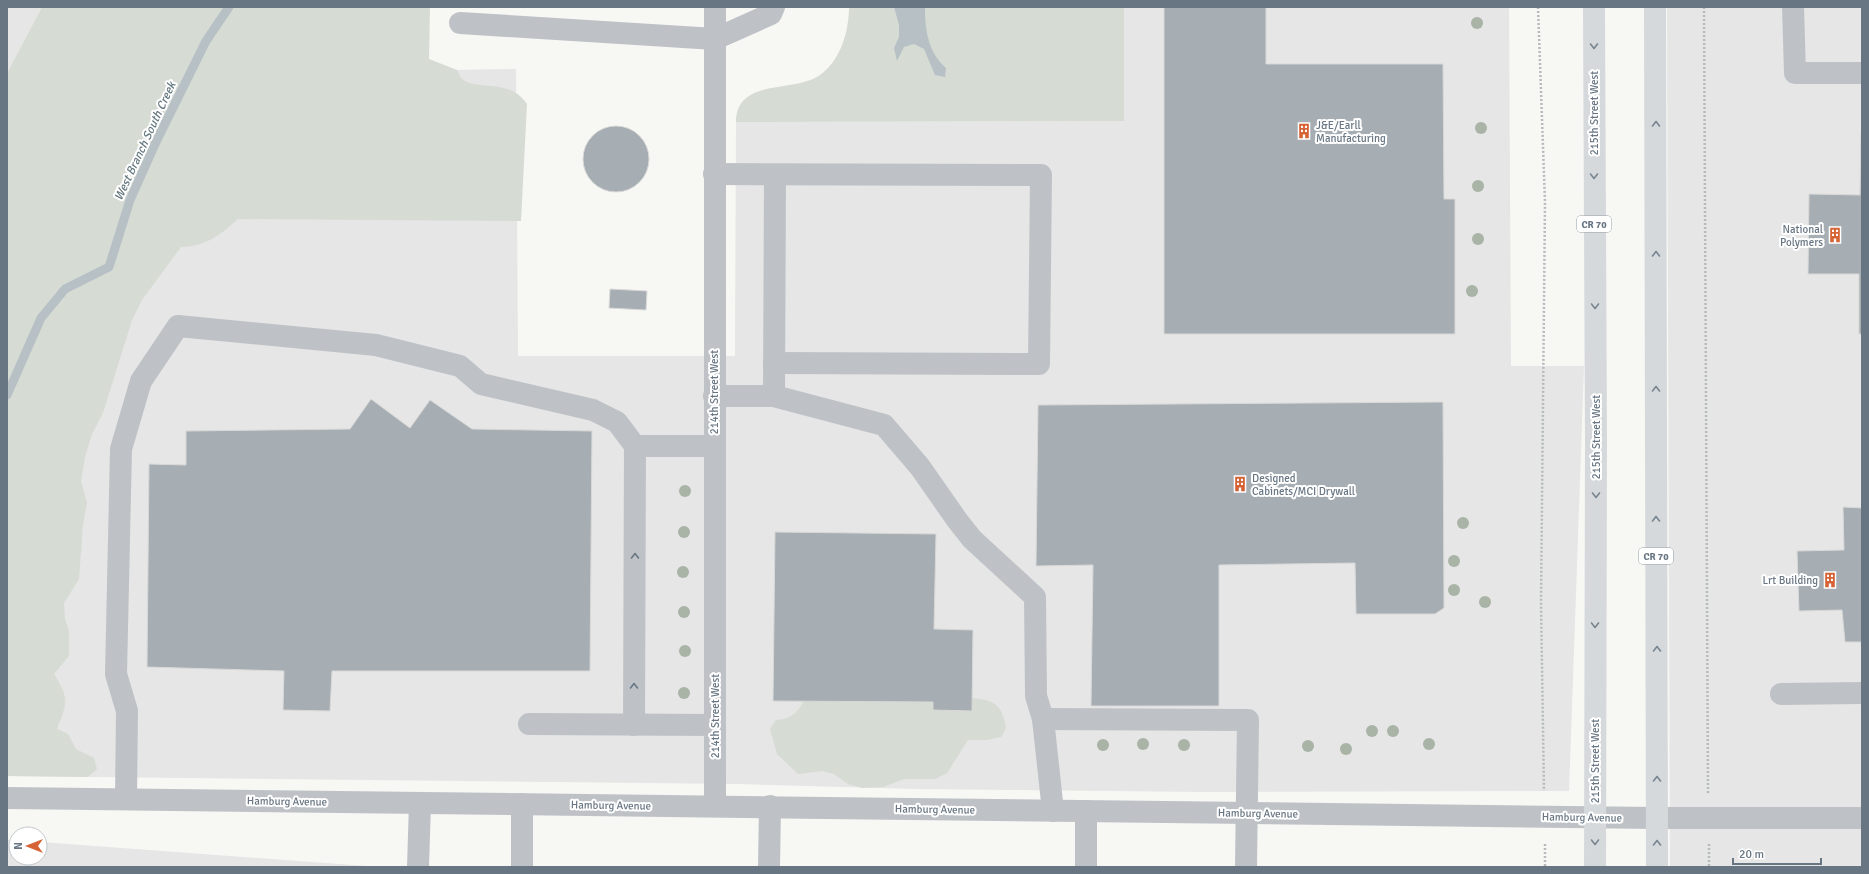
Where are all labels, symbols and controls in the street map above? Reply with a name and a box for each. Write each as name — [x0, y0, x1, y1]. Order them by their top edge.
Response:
one-way arrow — [1590, 43, 1598, 49]
street label: 215th Street West — [1588, 71, 1601, 155]
water label: West Branch South Creek — [111, 79, 180, 203]
place label: J&E/Earll Manufacturing — [1316, 119, 1386, 145]
one-way arrow — [1652, 121, 1660, 127]
building icon: J&E/Earll Manufacturing — [1295, 122, 1313, 140]
one-way arrow — [1590, 173, 1598, 179]
road number: CR 70 — [1577, 216, 1611, 232]
place label: National Polymers — [1780, 223, 1823, 249]
building icon: National Polymers — [1826, 226, 1844, 244]
one-way arrow — [1652, 251, 1660, 257]
one-way arrow — [1591, 303, 1599, 309]
street label: 214th Street West — [708, 350, 721, 434]
one-way arrow — [1652, 386, 1660, 392]
street label: 215th Street West — [1590, 395, 1603, 479]
place label: Designed Cabinets/MCI Drywall — [1252, 472, 1355, 498]
building icon: Designed Cabinets/MCI Drywall — [1231, 475, 1249, 493]
one-way arrow — [1592, 492, 1600, 498]
one-way arrow — [1652, 516, 1660, 522]
road number: CR 70 — [1639, 548, 1673, 564]
one-way arrow — [631, 553, 639, 559]
building icon: Lrt Building — [1821, 571, 1839, 589]
place label: Lrt Building — [1762, 574, 1818, 587]
one-way arrow — [1591, 622, 1599, 628]
one-way arrow — [1653, 646, 1661, 652]
street label: 214th Street West — [709, 674, 722, 758]
one-way arrow — [630, 683, 638, 689]
street label: 215th Street West — [1589, 719, 1602, 803]
one-way arrow — [1653, 776, 1661, 782]
street label: Hamburg Avenue — [247, 794, 327, 809]
street label: Hamburg Avenue — [571, 798, 651, 813]
street label: Hamburg Avenue — [895, 802, 975, 817]
street label: Hamburg Avenue — [1218, 806, 1298, 821]
street label: Hamburg Avenue — [1542, 810, 1622, 825]
north arrow — [8, 826, 48, 866]
one-way arrow — [1591, 839, 1599, 845]
one-way arrow — [1653, 840, 1661, 846]
scale bar — [1733, 840, 1821, 866]
text: N — [12, 842, 25, 850]
text: 20 m — [1739, 847, 1764, 862]

